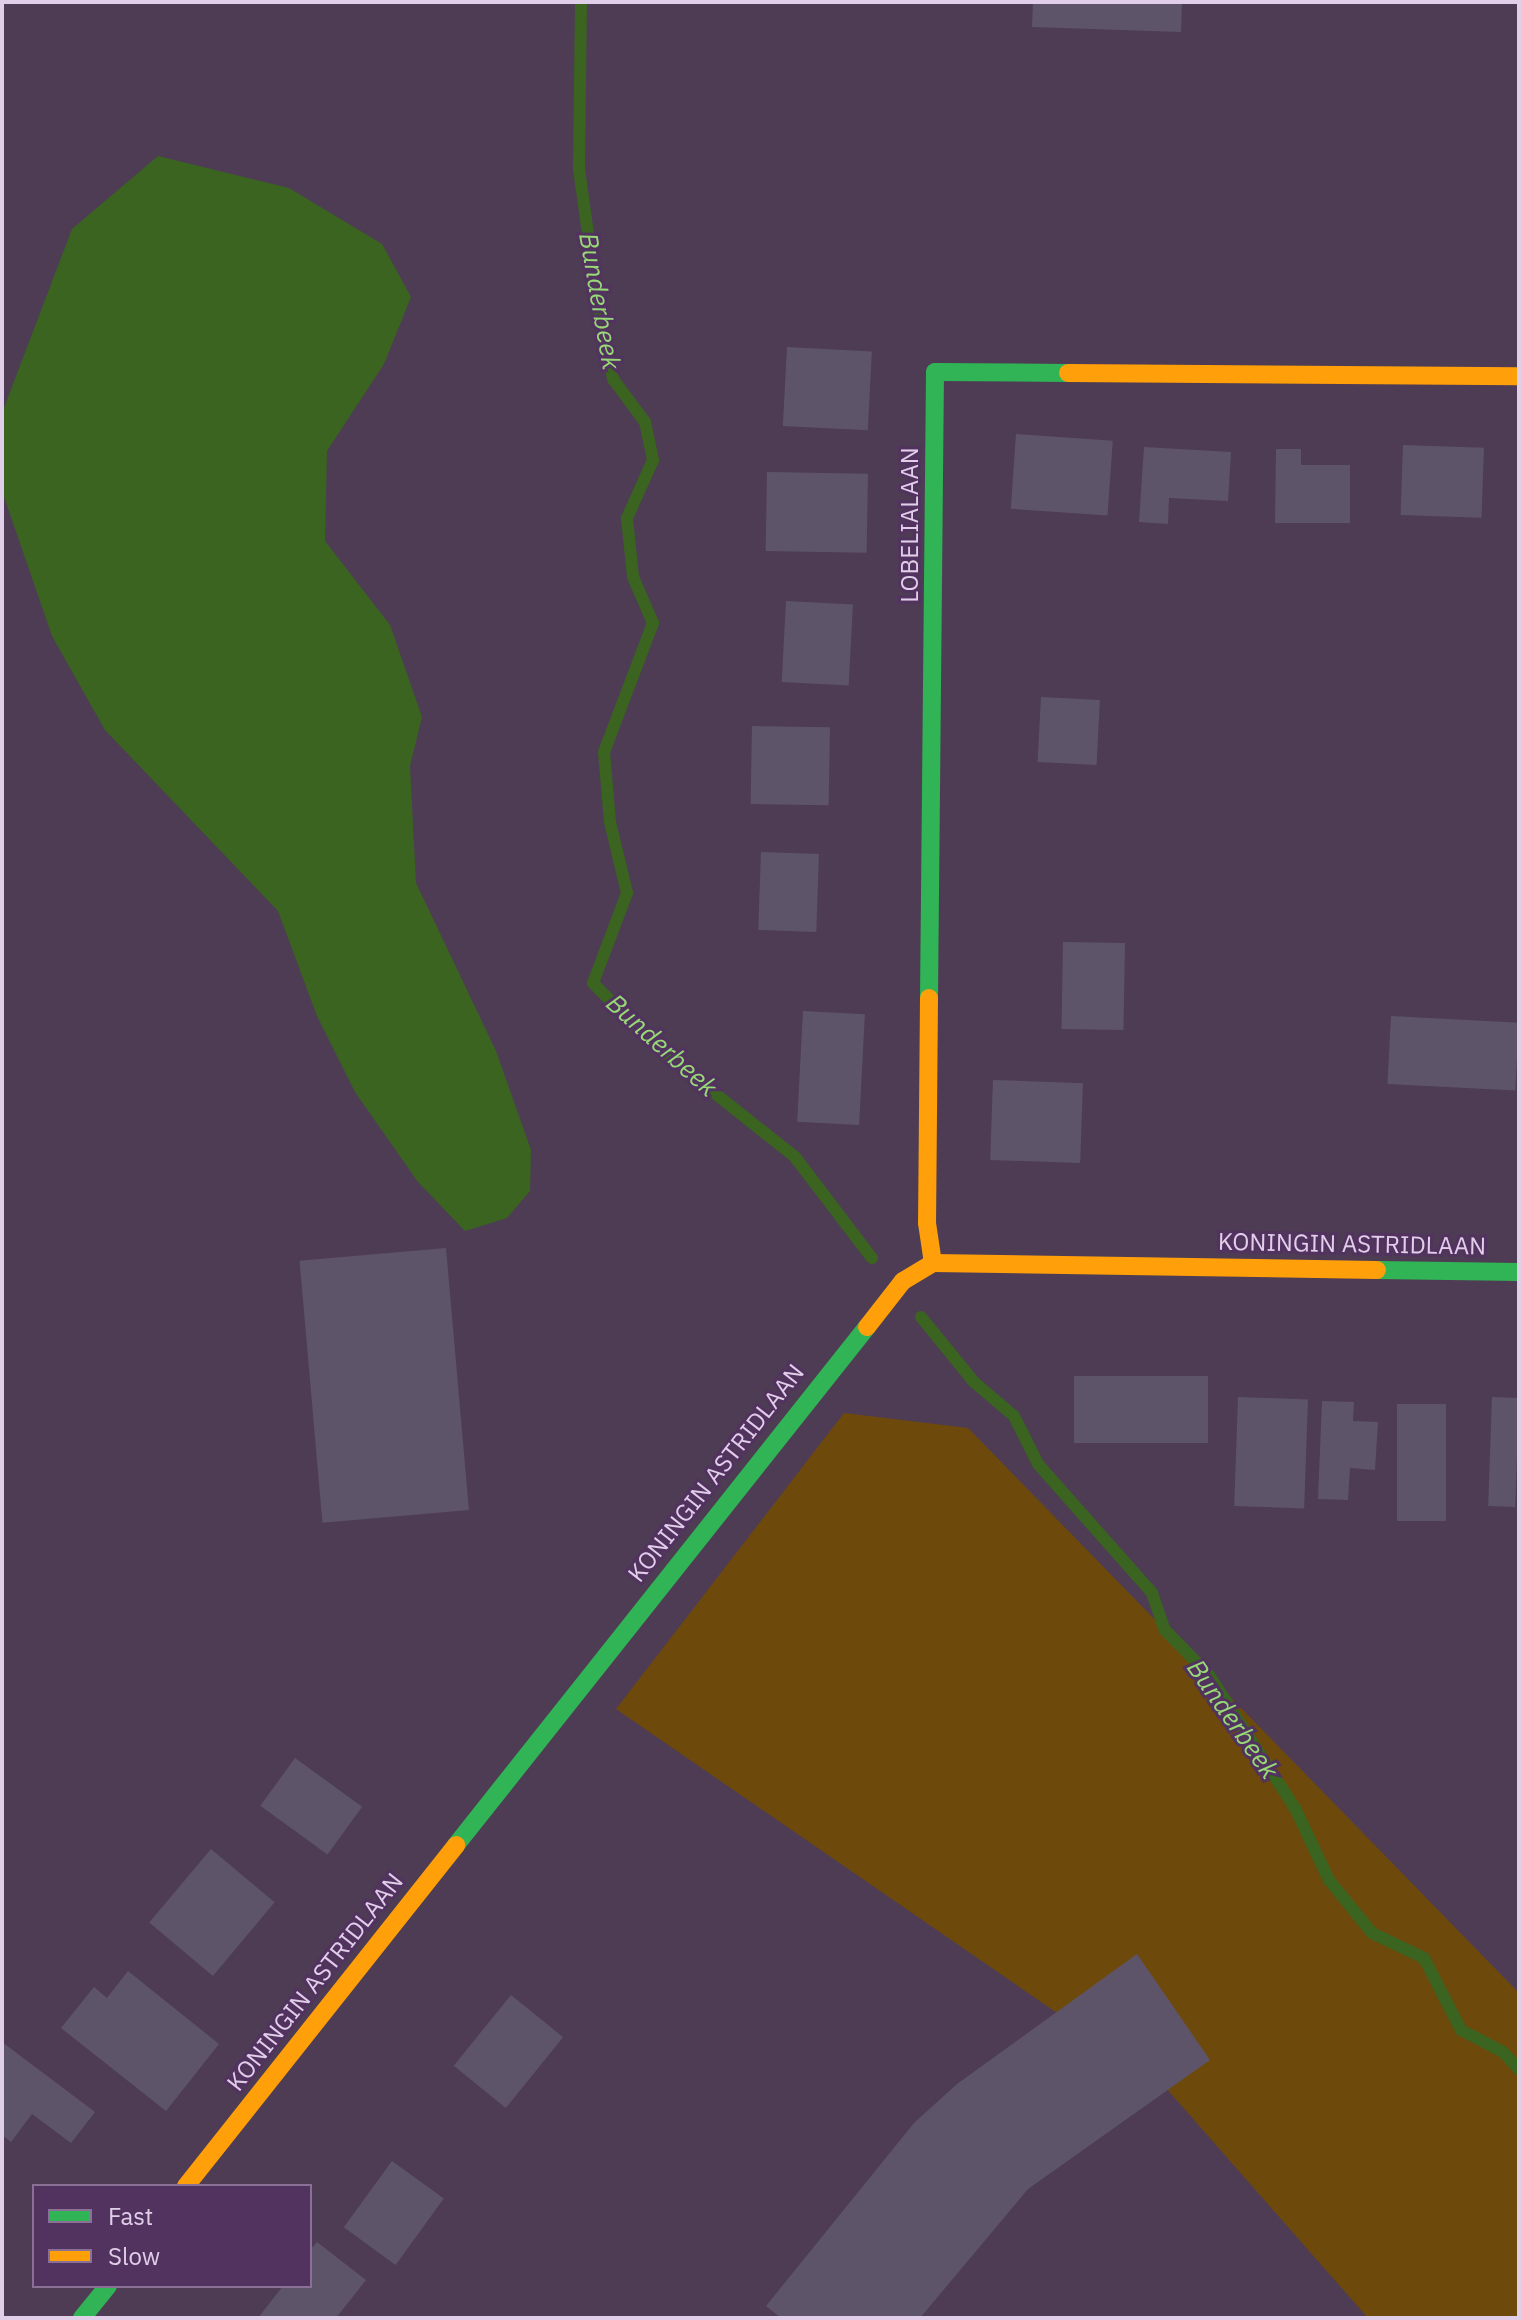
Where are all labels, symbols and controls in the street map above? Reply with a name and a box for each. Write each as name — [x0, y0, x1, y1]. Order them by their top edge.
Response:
water label: Bunderbeek — [573, 230, 627, 372]
street label: LOBELIALAAN — [896, 447, 924, 603]
water label: Bunderbeek — [600, 987, 724, 1103]
street label: KONINGIN ASTRIDLAAN — [1218, 1227, 1486, 1261]
street label: KONINGIN ASTRIDLAAN — [622, 1358, 810, 1588]
water label: Bunderbeek — [1181, 1653, 1285, 1785]
street label: KONINGIN ASTRIDLAAN — [221, 1867, 409, 2097]
legend — [32, 2184, 312, 2288]
text: Fast — [108, 2200, 153, 2232]
text: Slow — [108, 2240, 160, 2272]

